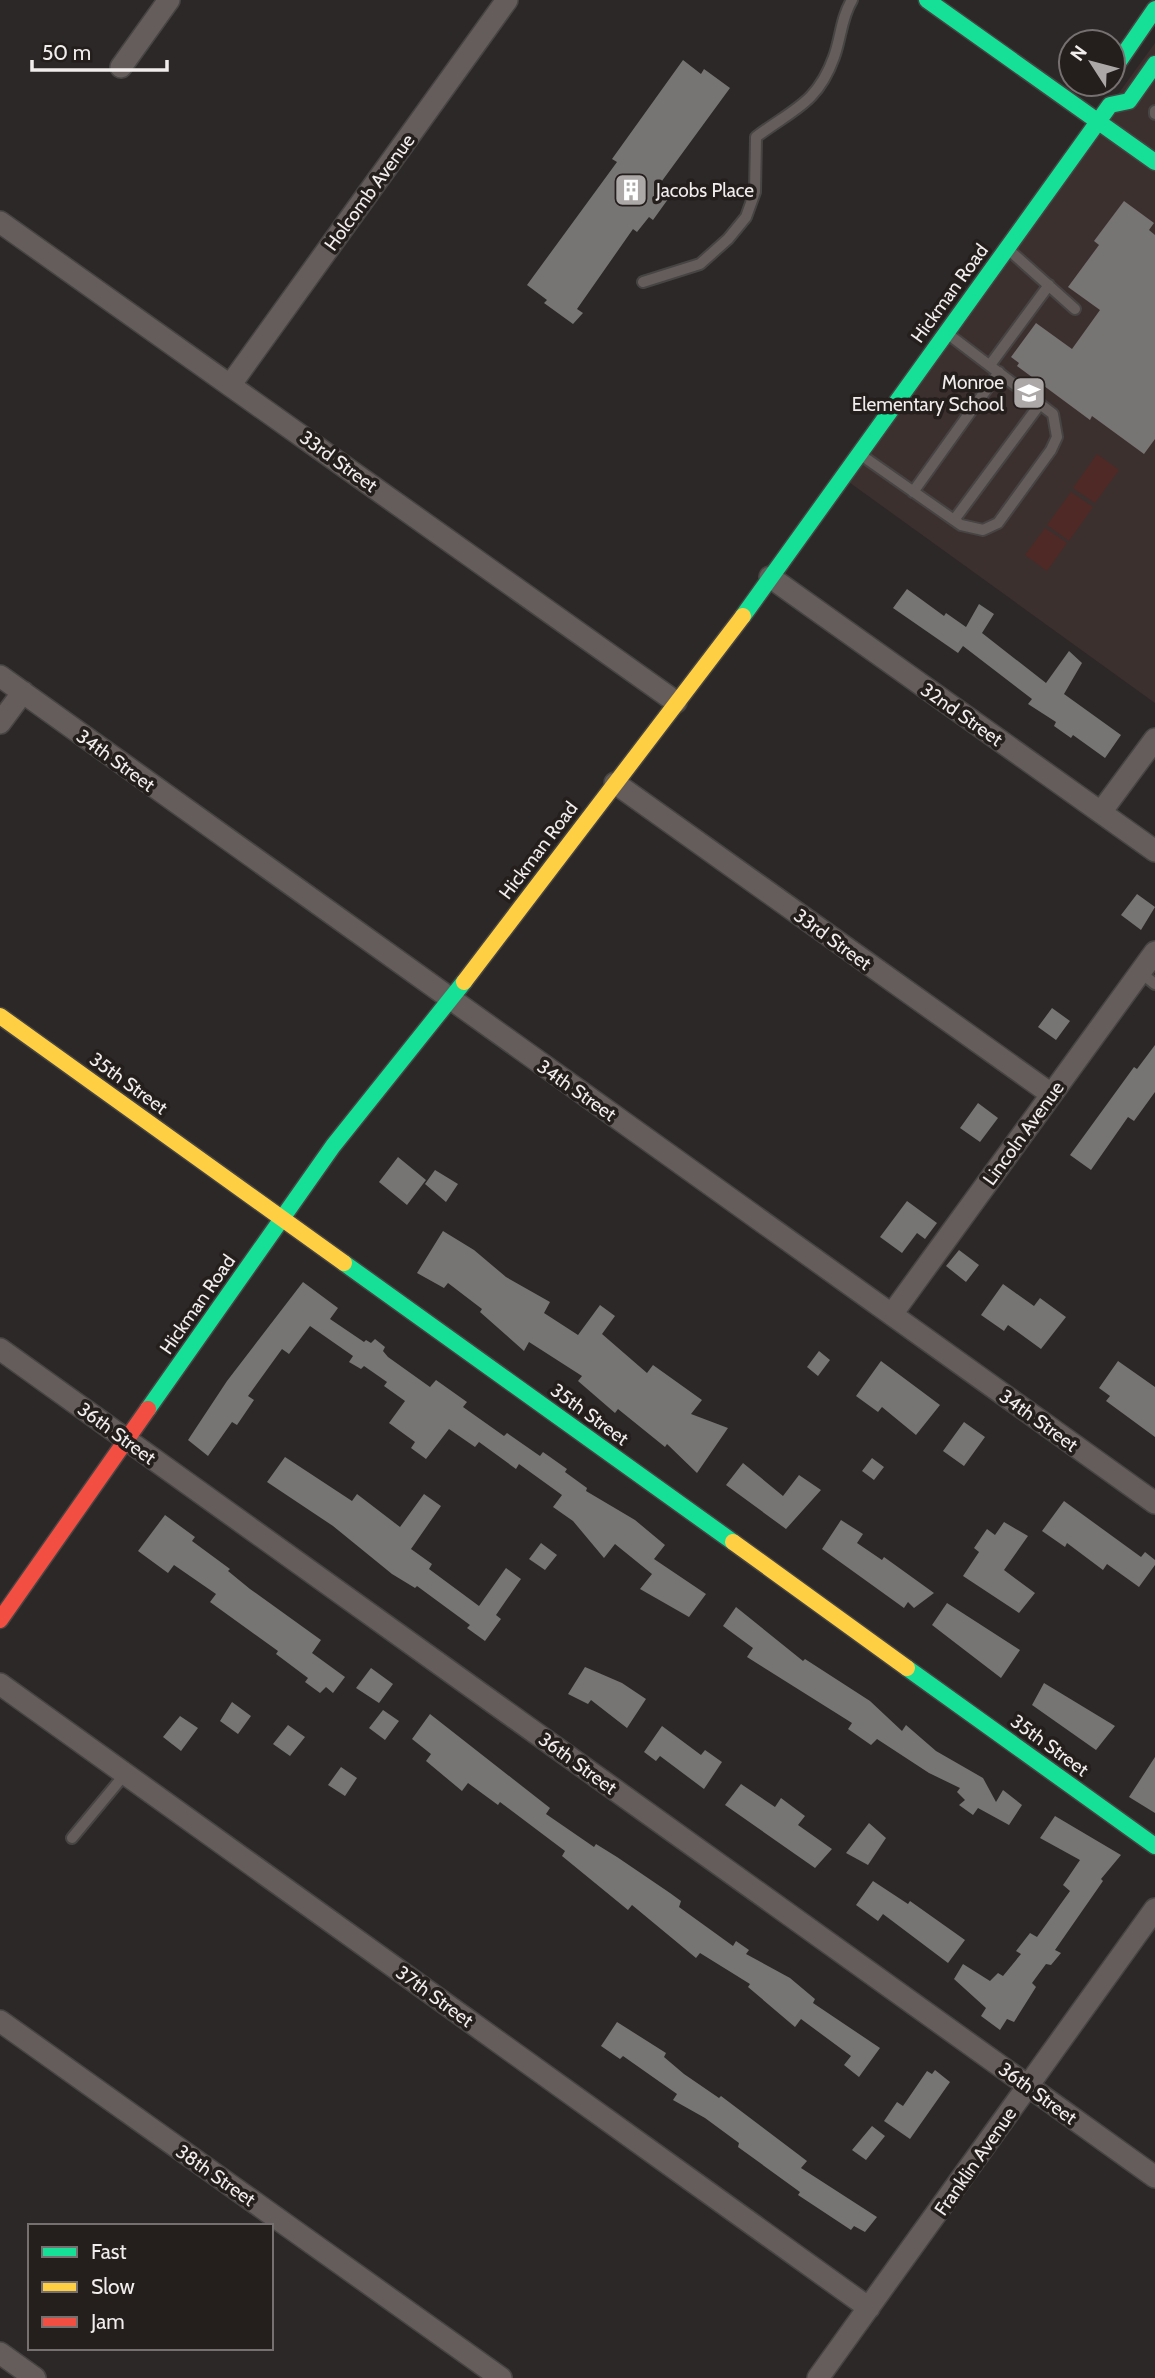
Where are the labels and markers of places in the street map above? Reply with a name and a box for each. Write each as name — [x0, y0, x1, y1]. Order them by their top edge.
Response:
building icon: Jacobs Place — [612, 171, 650, 209]
place label: Jacobs Place — [655, 179, 754, 202]
place label: Monroe Elementary School — [852, 371, 1005, 416]
school or university icon: Monroe Elementary School — [1010, 374, 1048, 412]

